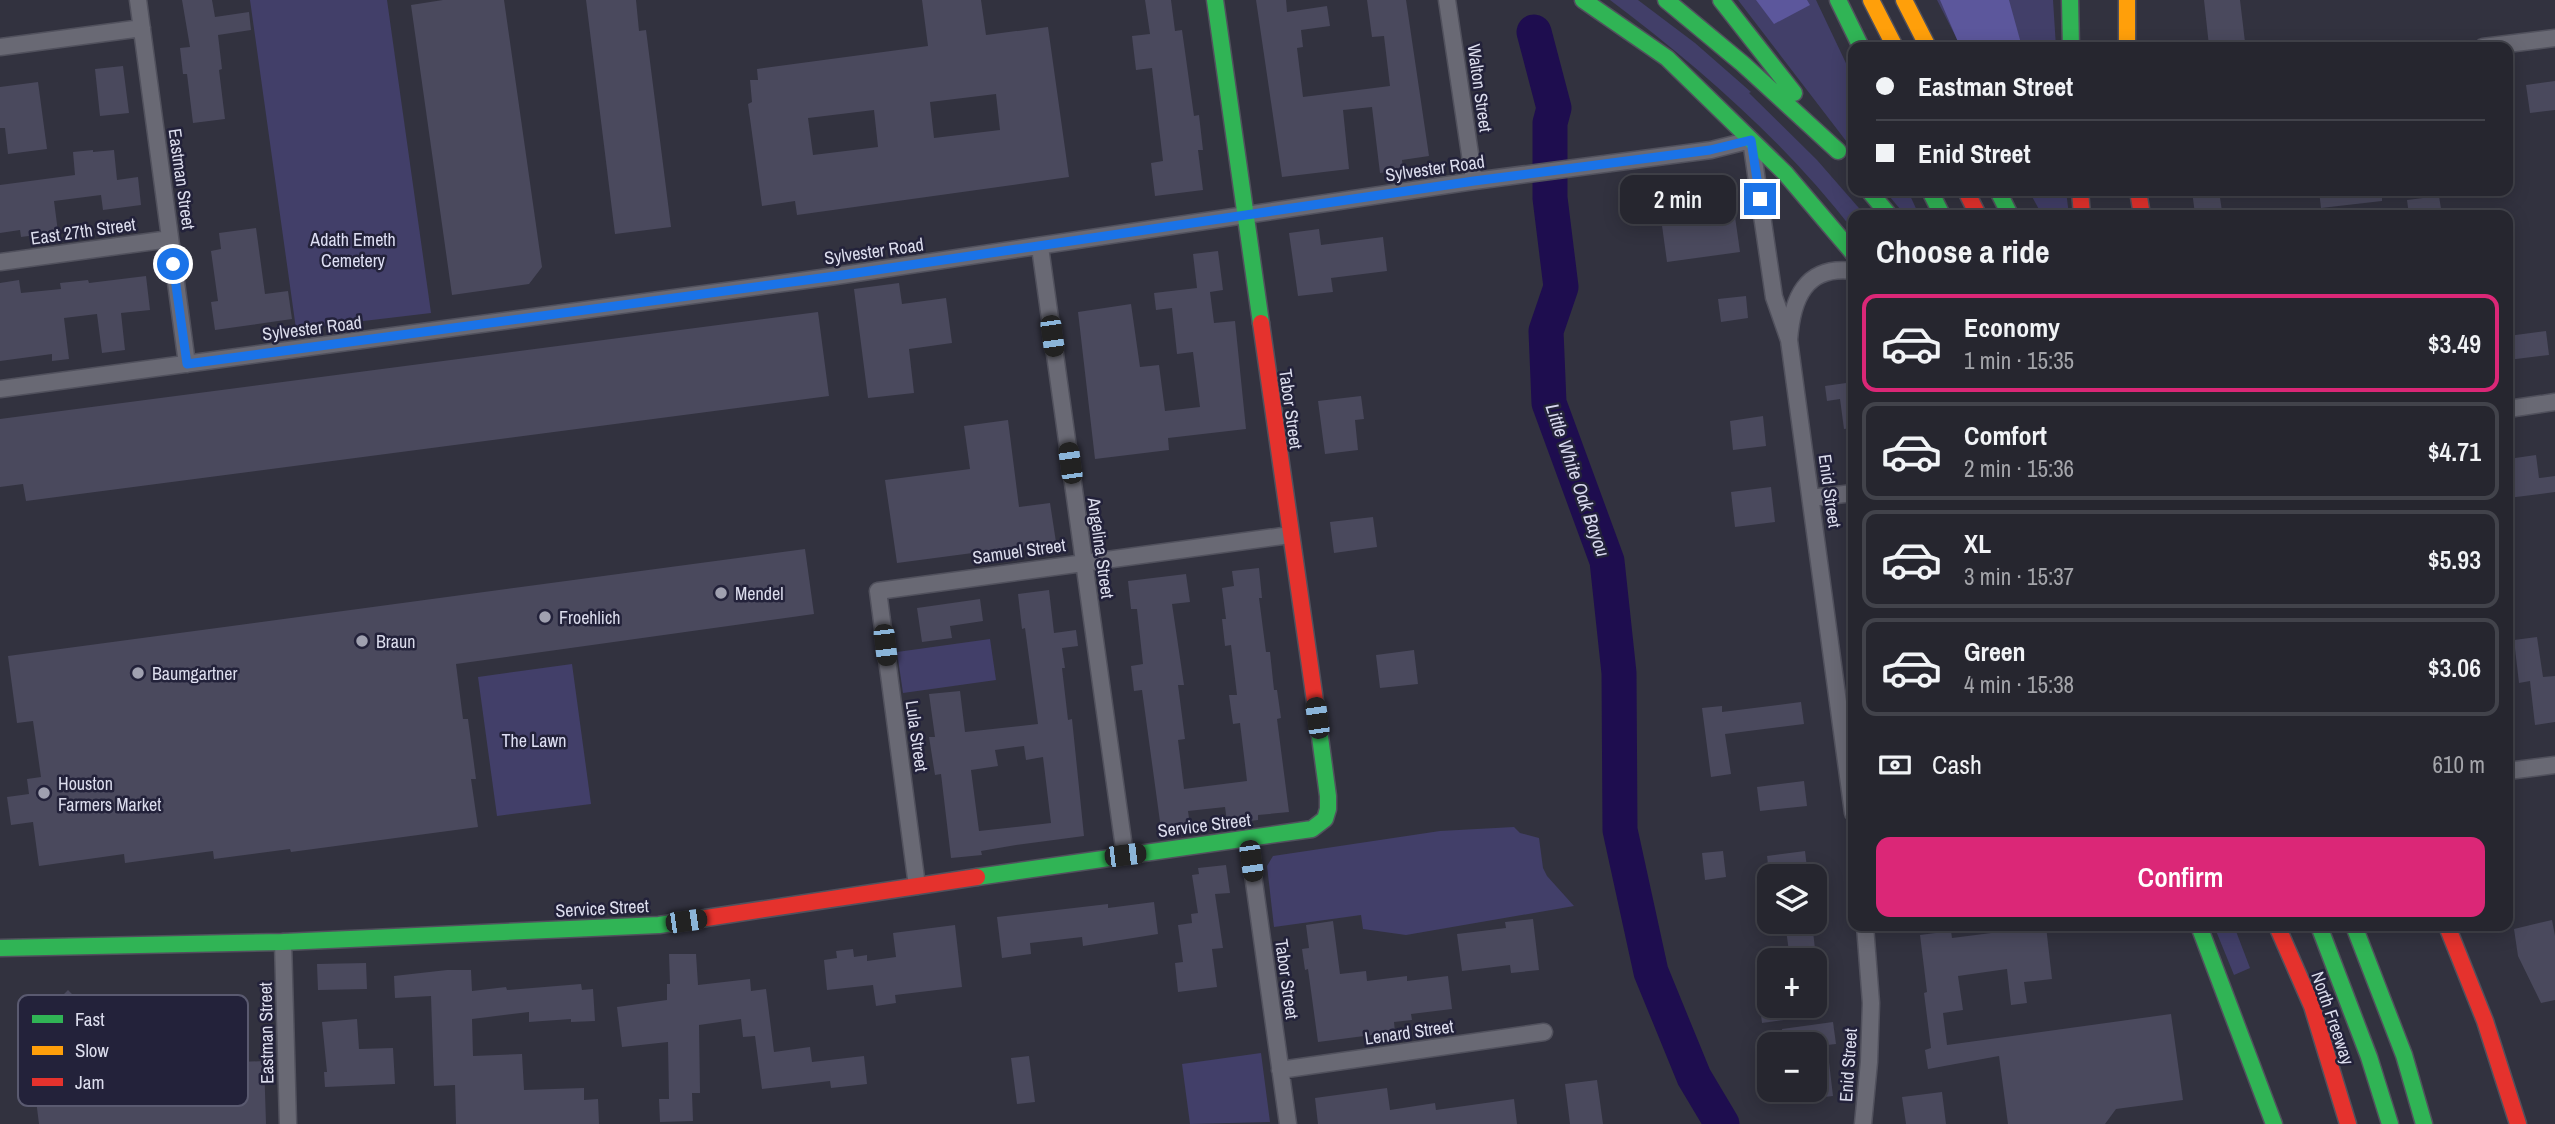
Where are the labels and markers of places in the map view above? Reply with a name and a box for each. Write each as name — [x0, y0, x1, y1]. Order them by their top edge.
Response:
place label: Mendel — [735, 581, 783, 606]
marker: Mendel — [713, 585, 729, 601]
place label: Froehlich — [559, 605, 621, 630]
marker: Froehlich — [537, 609, 553, 625]
place label: Braun — [376, 629, 415, 654]
marker: Braun — [354, 633, 370, 649]
place label: Baumgartner — [152, 661, 237, 686]
marker: Baumgartner — [130, 665, 146, 681]
place label: Houston Farmers Market — [58, 771, 161, 817]
marker: Houston Farmers Market — [36, 785, 52, 801]

